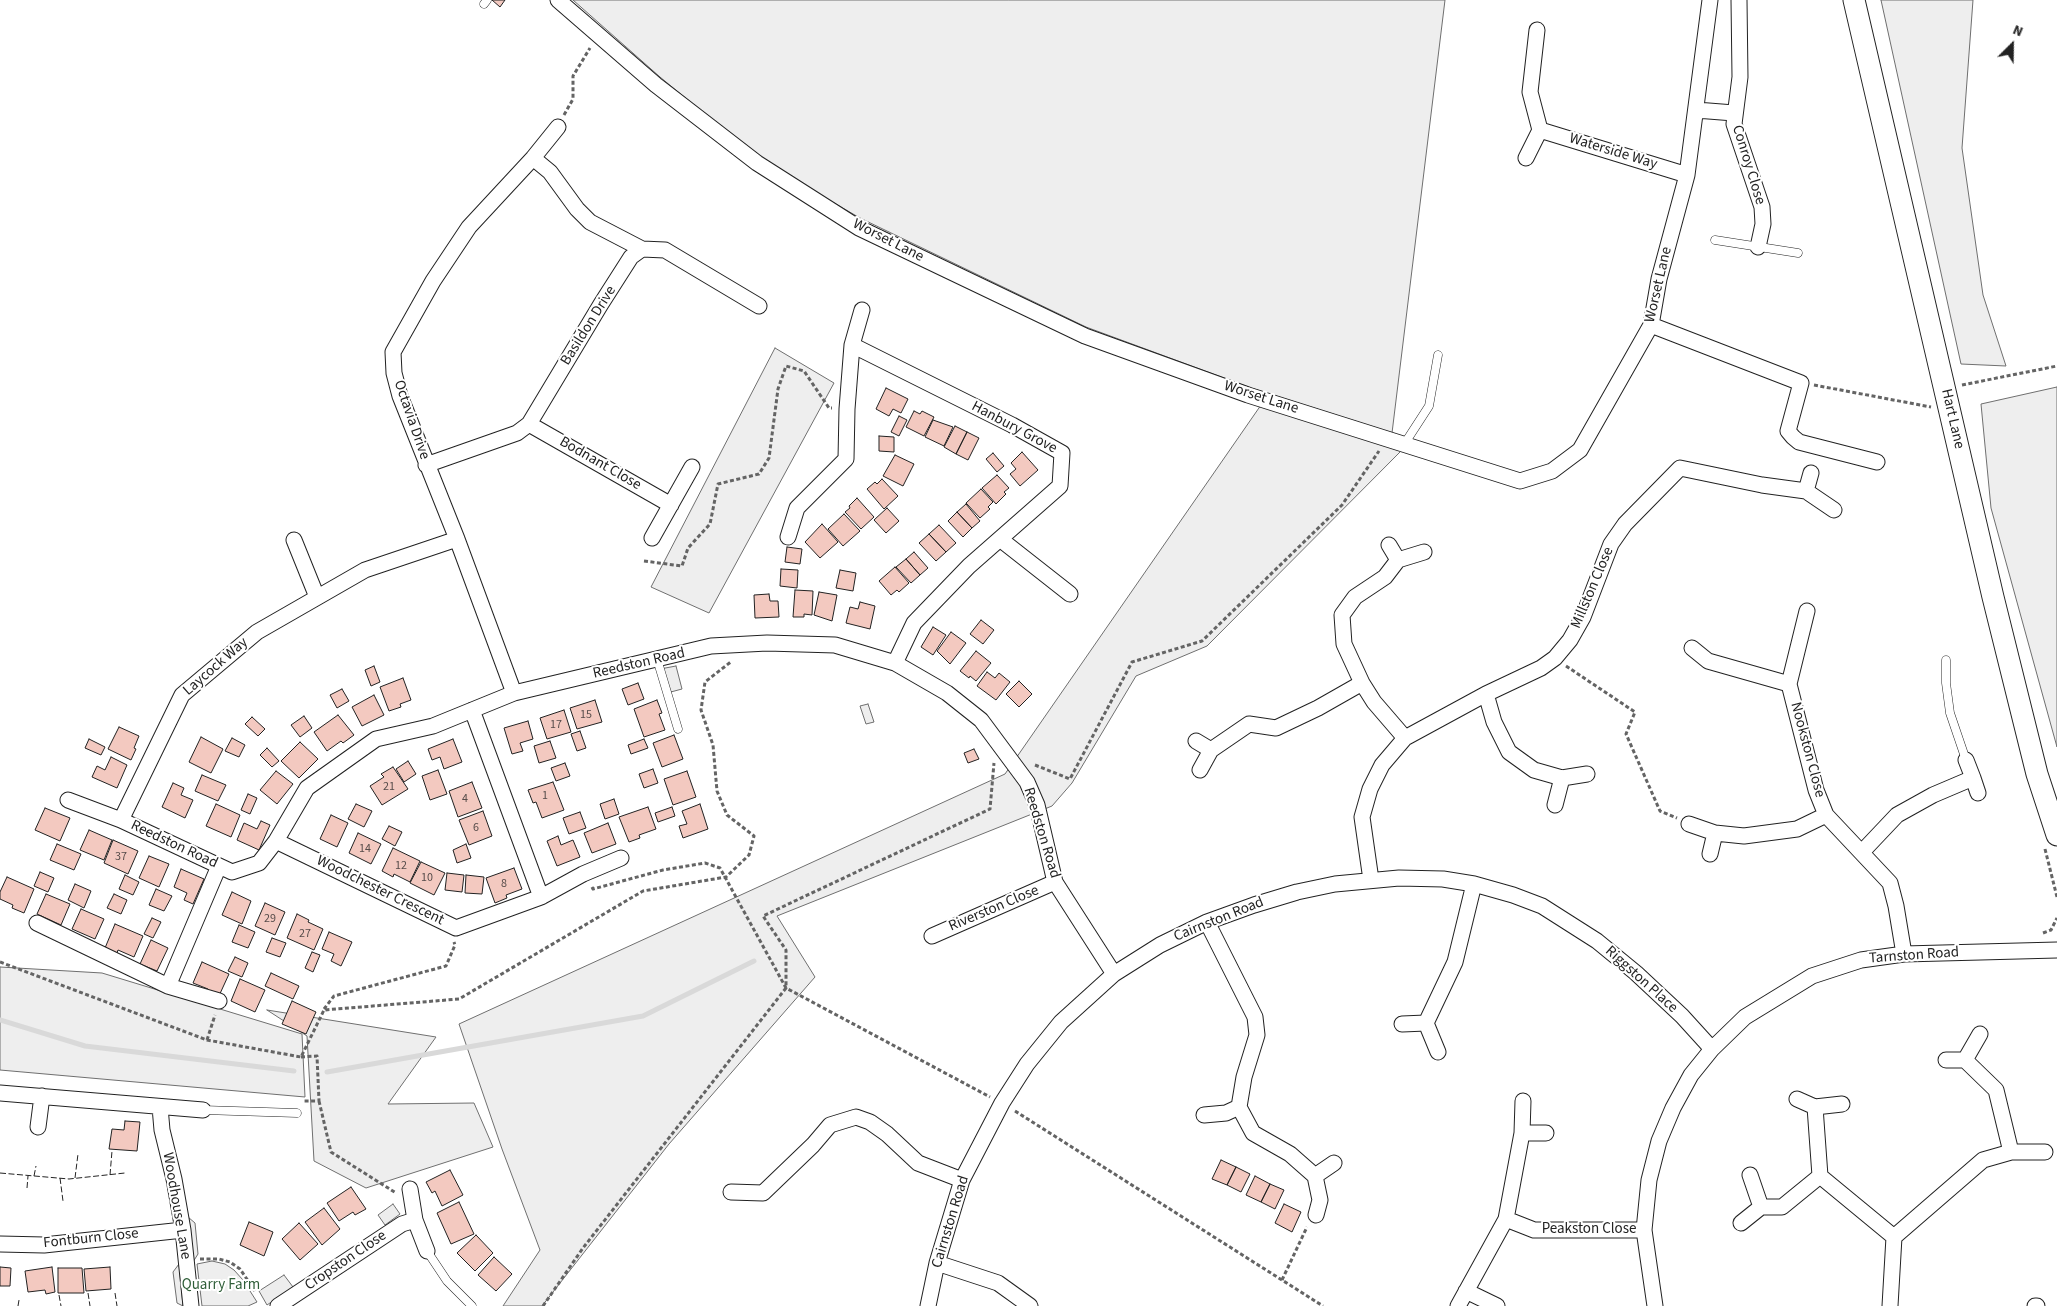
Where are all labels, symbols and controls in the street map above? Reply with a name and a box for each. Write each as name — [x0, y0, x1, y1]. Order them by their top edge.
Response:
north arrow — [1987, 20, 2037, 70]
text: N — [2010, 20, 2026, 42]
street label: Conroy Close — [1727, 123, 1769, 207]
street label: Waterside Way — [1567, 130, 1659, 174]
street label: Worset Lane — [850, 215, 926, 267]
street label: Worset Lane — [1642, 245, 1676, 325]
street label: Basildon Drive — [557, 283, 621, 369]
street label: Octavia Drive — [389, 378, 433, 462]
street label: Worset Lane — [1222, 378, 1300, 418]
street label: Hart Lane — [1936, 387, 1968, 451]
street label: Hanbury Grove — [968, 398, 1060, 458]
street label: Bodnant Close — [556, 433, 644, 495]
street label: Millston Close — [1568, 545, 1618, 631]
street label: Laycock Way — [180, 634, 252, 700]
street label: Reedston Road — [591, 645, 687, 683]
street label: Nookston Close — [1786, 700, 1828, 800]
house number: 15 — [580, 708, 592, 722]
house number: 17 — [550, 718, 562, 732]
house number: 21 — [383, 780, 395, 794]
street label: Reedston Road — [1019, 785, 1063, 881]
house number: 1 — [542, 789, 548, 803]
house number: 4 — [462, 792, 468, 806]
street label: Reedston Road — [128, 817, 220, 873]
house number: 6 — [473, 821, 479, 835]
house number: 14 — [359, 842, 371, 856]
house number: 37 — [115, 850, 127, 864]
street label: Woodchester Crescent — [313, 852, 447, 930]
house number: 12 — [395, 859, 407, 873]
house number: 10 — [421, 871, 433, 885]
house number: 8 — [501, 877, 507, 891]
street label: Riverston Close — [946, 882, 1042, 936]
street label: Cairnston Road — [1171, 894, 1267, 946]
house number: 29 — [264, 912, 276, 926]
house number: 27 — [299, 927, 311, 941]
street label: Riggston Place — [1601, 943, 1681, 1017]
street label: Tarnston Road — [1868, 944, 1960, 968]
street label: Woodhouse Lane — [158, 1151, 194, 1261]
street label: Cairnston Road — [928, 1174, 974, 1270]
street label: Peakston Close — [1542, 1221, 1636, 1239]
street label: Fontburn Close — [42, 1225, 140, 1253]
street label: Cropston Close — [302, 1227, 390, 1295]
park label: Quarry Farm — [182, 1277, 260, 1295]

